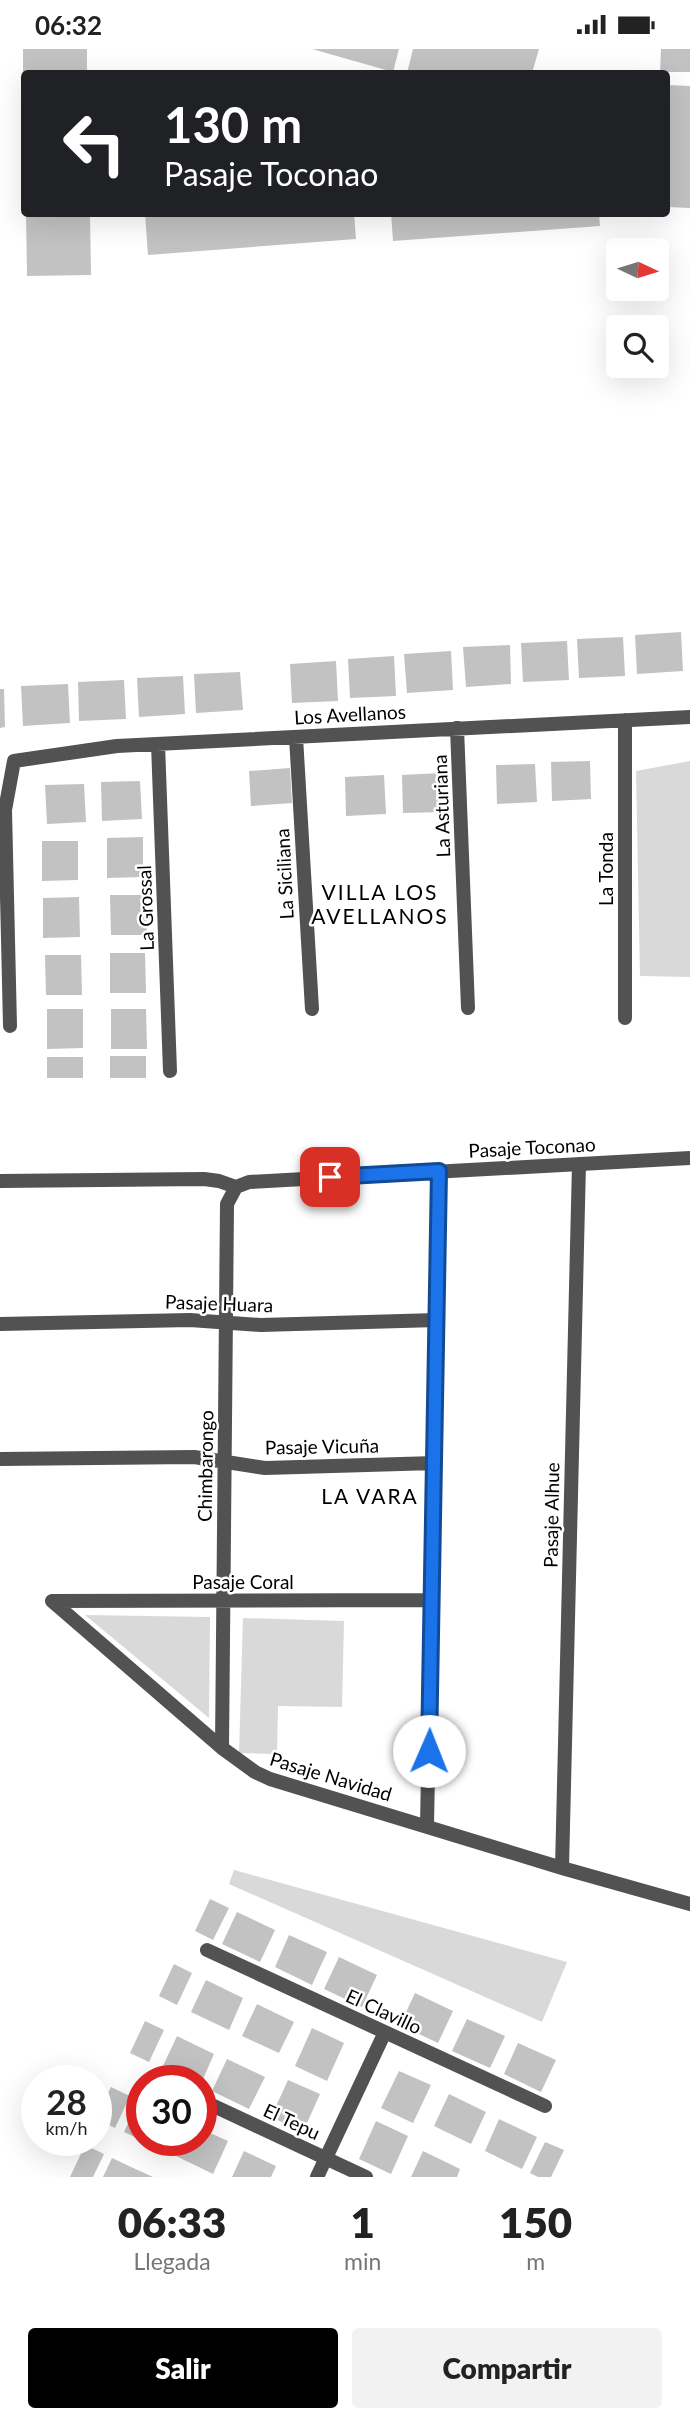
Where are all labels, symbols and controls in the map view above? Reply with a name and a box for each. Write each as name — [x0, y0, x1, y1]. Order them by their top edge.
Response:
text: 06:32 — [35, 9, 102, 41]
text: 130 m — [164, 95, 302, 153]
icon: left — [49, 98, 140, 189]
text: Pasaje Toconao — [164, 154, 378, 193]
north arrow — [606, 238, 668, 301]
map controls — [606, 238, 669, 378]
button: search — [606, 315, 669, 378]
street label: Los Avellanos — [293, 700, 407, 728]
street label: La Asturiana — [428, 754, 454, 858]
street label: La Siciliana — [270, 828, 298, 920]
street label: La Tonda — [594, 832, 617, 906]
street label: La Grossal — [132, 865, 158, 951]
district label: VILLA LOS AVELLANOS — [311, 879, 449, 928]
street label: Pasaje Toconao — [468, 1132, 596, 1162]
pin — [300, 1147, 360, 1207]
icon: arrive — [311, 1158, 349, 1196]
street label: Pasaje Huara — [164, 1290, 274, 1316]
street label: Chimbarongo — [193, 1410, 217, 1522]
street label: Pasaje Vicuña — [265, 1434, 379, 1458]
street label: Pasaje Alhue — [539, 1462, 563, 1568]
district label: LA VARA — [321, 1483, 419, 1508]
street label: Pasaje Coral — [192, 1570, 294, 1593]
position arrow — [392, 1714, 466, 1788]
street label: Pasaje Navidad — [267, 1747, 395, 1805]
street label: El Clavillo — [343, 1984, 425, 2038]
speed limit sign: 30 — [126, 2065, 217, 2156]
text: 28 — [46, 2080, 87, 2122]
street label: El Tepu — [260, 2098, 324, 2144]
text: km/h — [45, 2117, 88, 2139]
text: 06:33 — [118, 2197, 226, 2247]
text: 1 — [351, 2197, 375, 2247]
text: 150 — [499, 2197, 572, 2247]
text: Llegada — [133, 2247, 211, 2275]
text: min — [344, 2247, 381, 2275]
text: m — [526, 2247, 545, 2275]
button: Salir — [28, 2328, 338, 2408]
button: Compartir — [352, 2328, 662, 2408]

